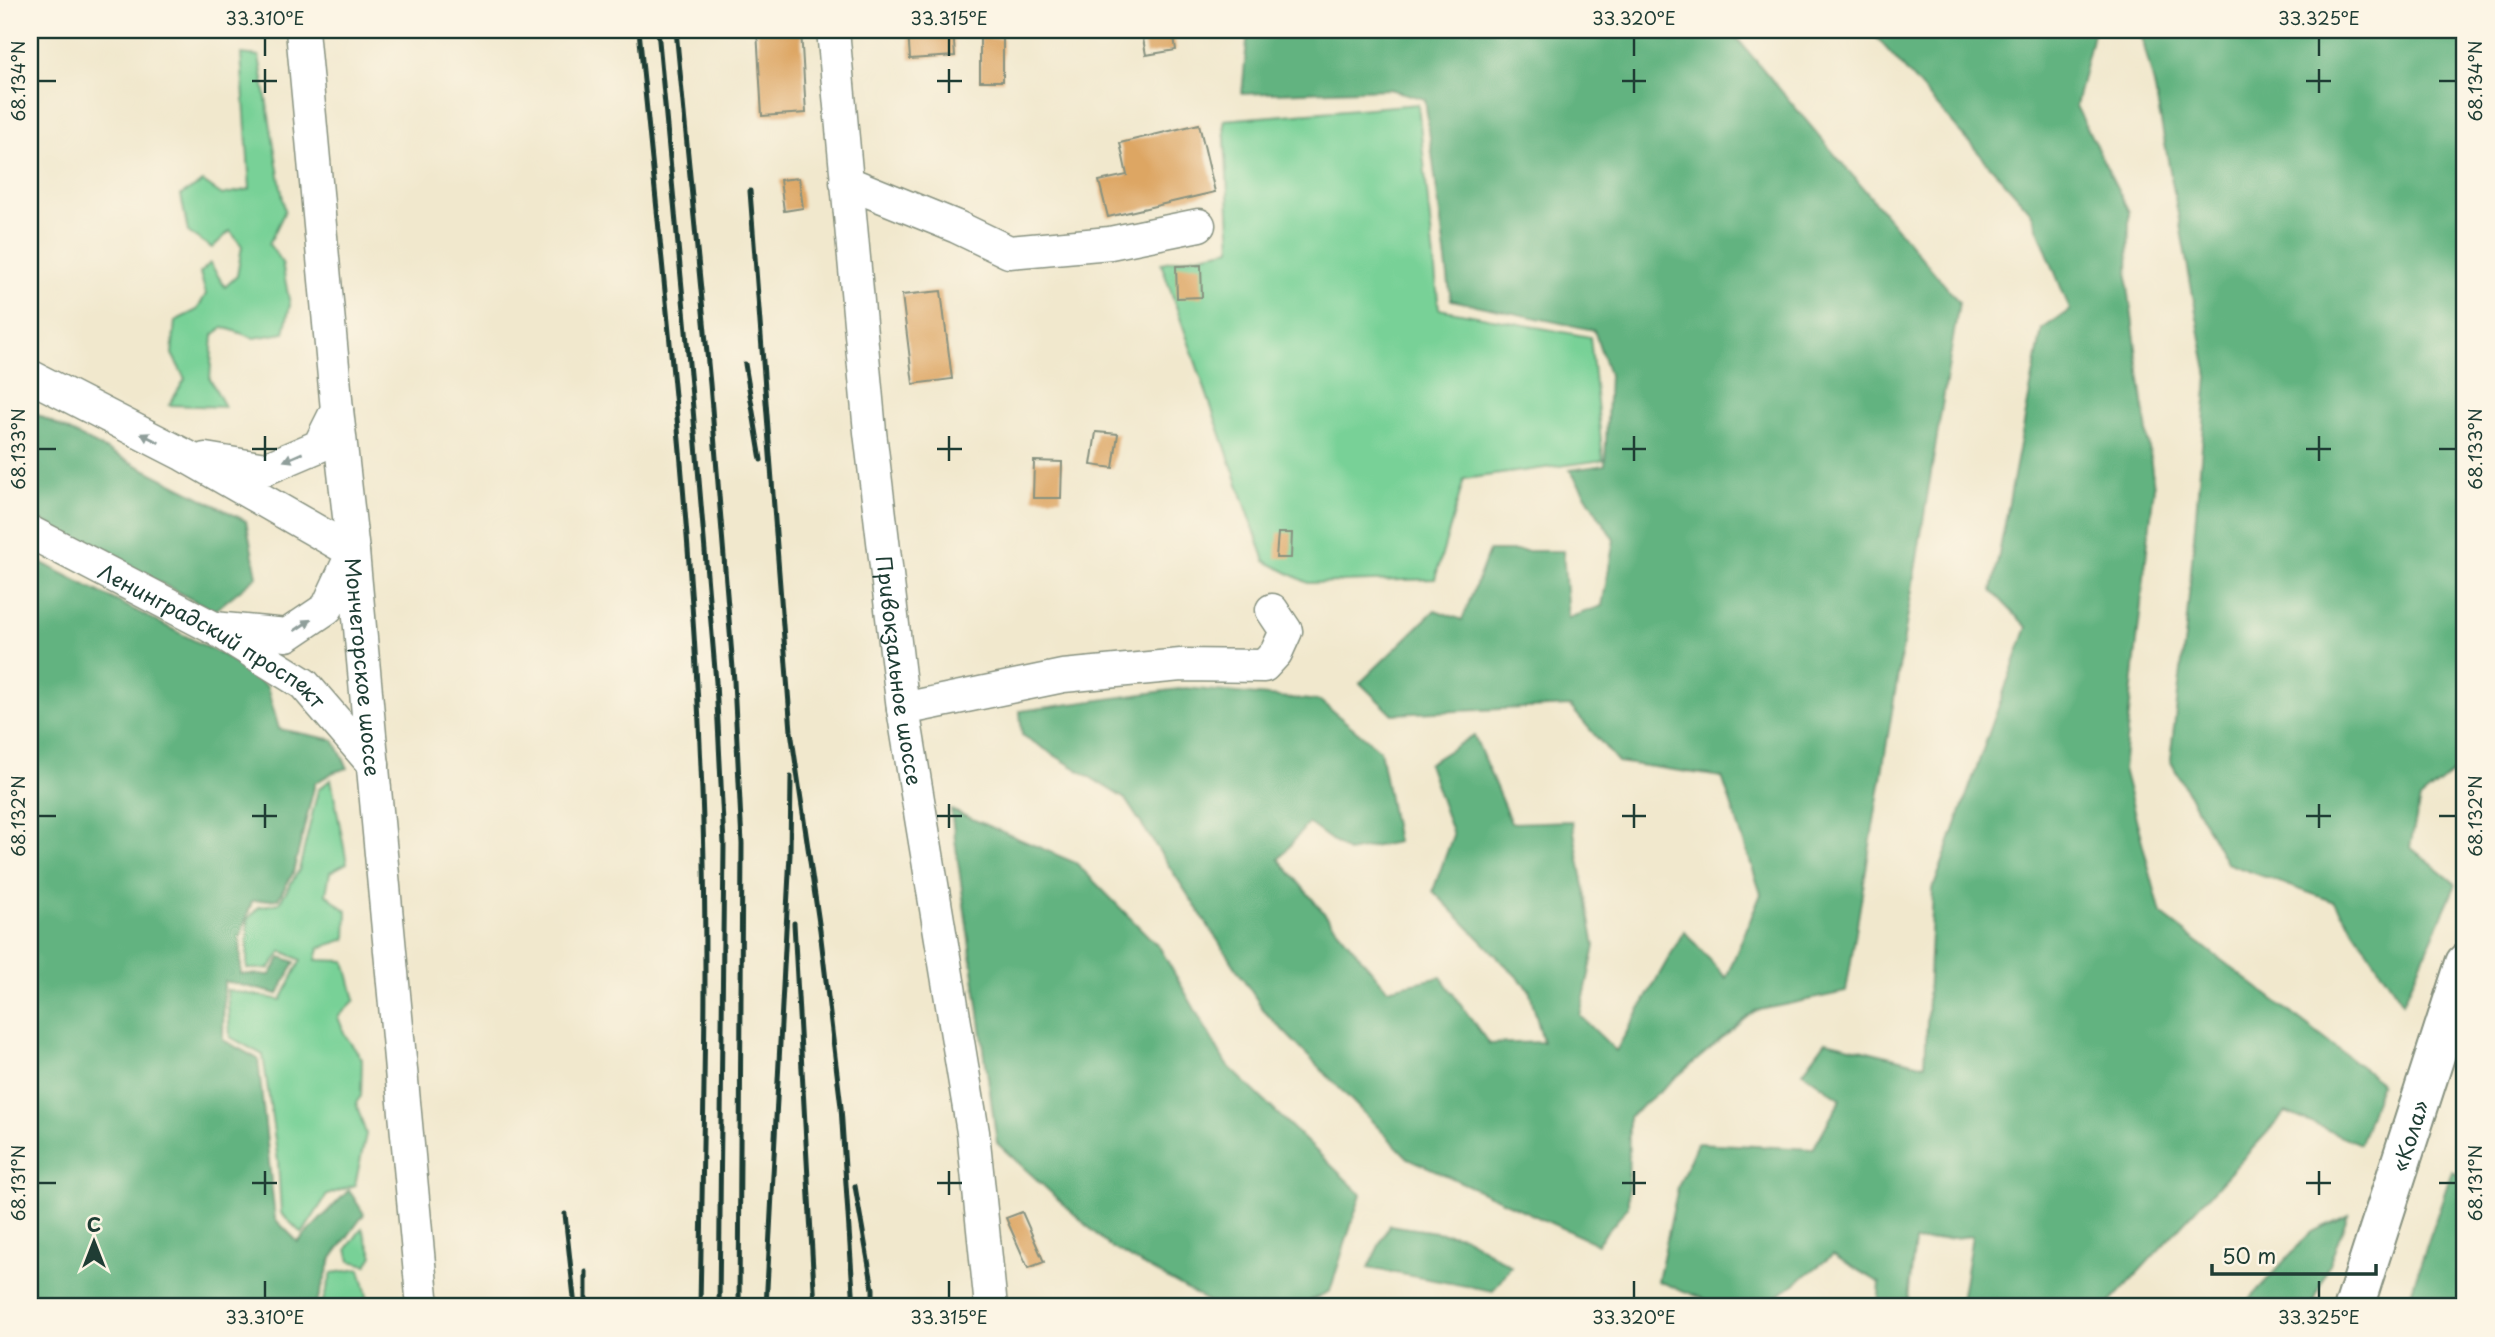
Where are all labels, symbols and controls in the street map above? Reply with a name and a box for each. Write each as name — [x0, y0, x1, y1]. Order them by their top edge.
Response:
text: 33.310°E — [225, 4, 305, 31]
text: 33.315°E — [910, 4, 988, 31]
text: 33.320°E — [1592, 4, 1676, 31]
text: 33.325°E — [2278, 4, 2360, 31]
text: 68.134°N — [4, 40, 31, 122]
text: 68.134°N — [2461, 40, 2488, 122]
text: 68.133°N — [4, 408, 31, 490]
text: 68.133°N — [2461, 408, 2488, 490]
one-way arrow — [140, 432, 160, 443]
one-way arrow — [283, 452, 304, 463]
street label: Привокзальное шоссе — [869, 554, 931, 788]
street label: Ленинградский проспект — [93, 555, 334, 715]
street label: Мончегорское шоссе — [338, 556, 390, 778]
one-way arrow — [293, 618, 313, 631]
text: 68.132°N — [4, 775, 31, 857]
text: 68.132°N — [2461, 775, 2488, 857]
street label: «Кола» — [2383, 1096, 2436, 1176]
text: 68.131°N — [4, 1145, 31, 1221]
text: 68.131°N — [2461, 1145, 2488, 1221]
north arrow — [60, 1208, 130, 1278]
text: С — [87, 1210, 101, 1238]
scale bar — [2212, 1232, 2376, 1276]
text: 50 m — [2222, 1239, 2276, 1271]
text: 33.310°E — [225, 1303, 305, 1330]
text: 33.315°E — [910, 1303, 988, 1330]
text: 33.320°E — [1592, 1303, 1676, 1330]
text: 33.325°E — [2278, 1303, 2360, 1330]

